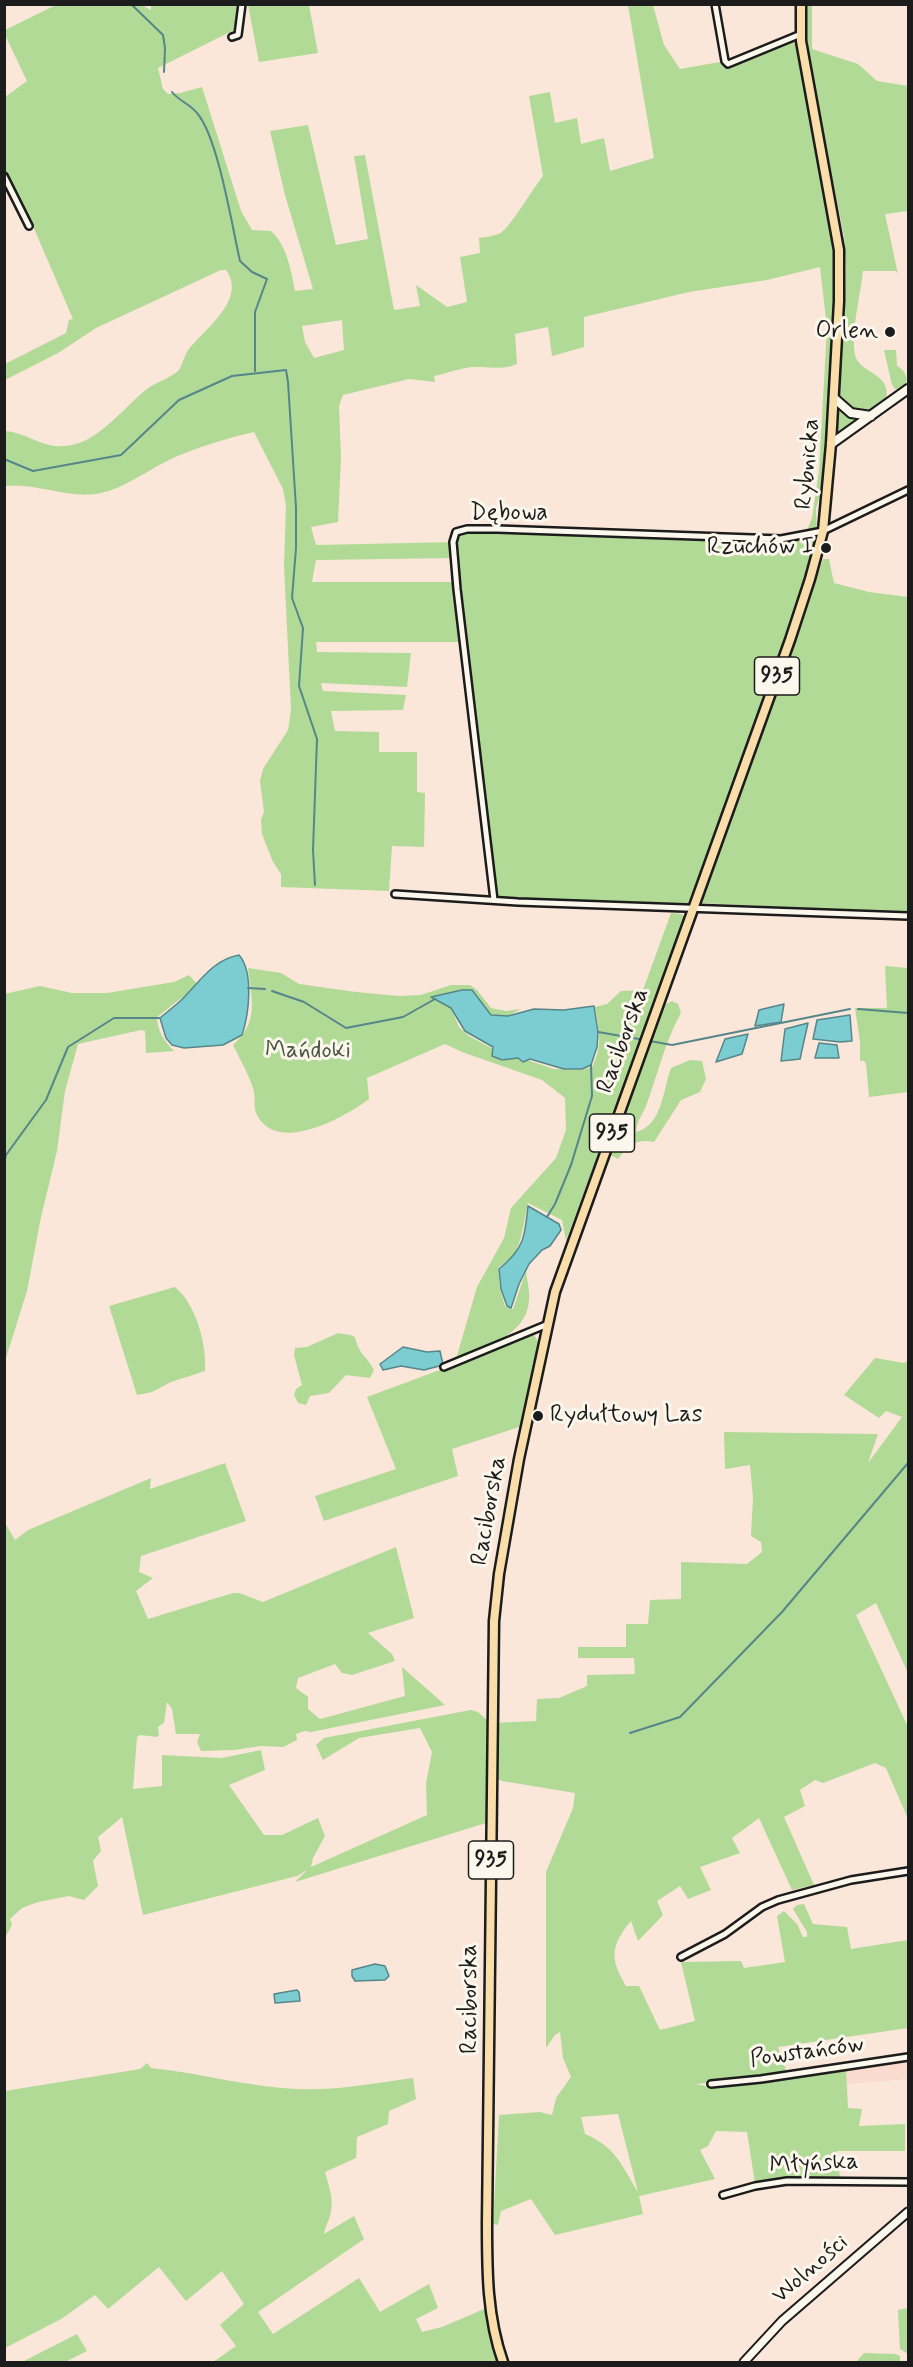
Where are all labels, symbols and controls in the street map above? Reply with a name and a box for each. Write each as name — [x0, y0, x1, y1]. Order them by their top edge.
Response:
place label: Orlen — [815, 318, 878, 346]
marker: Orlen — [883, 325, 897, 339]
street label: Rybnicka — [791, 417, 827, 511]
street label: Dębowa — [470, 500, 548, 528]
place label: Rzuchów I — [707, 534, 814, 562]
marker: Rzuchów I — [819, 541, 833, 555]
road number: 935 — [754, 657, 800, 695]
street label: Raciborska — [592, 984, 656, 1098]
park label: Mańdoki — [265, 1038, 351, 1066]
road number: 935 — [590, 1114, 634, 1152]
place label: Rydułtowy Las — [550, 1402, 702, 1430]
marker: Rydułtowy Las — [531, 1409, 545, 1423]
street label: Raciborska — [466, 1454, 514, 1568]
road number: 935 — [468, 1841, 514, 1879]
street label: Raciborska — [457, 1944, 485, 2054]
street label: Powstańców — [748, 2031, 866, 2075]
street label: Młyńska — [769, 2148, 859, 2182]
street label: Wolności — [767, 2229, 855, 2311]

